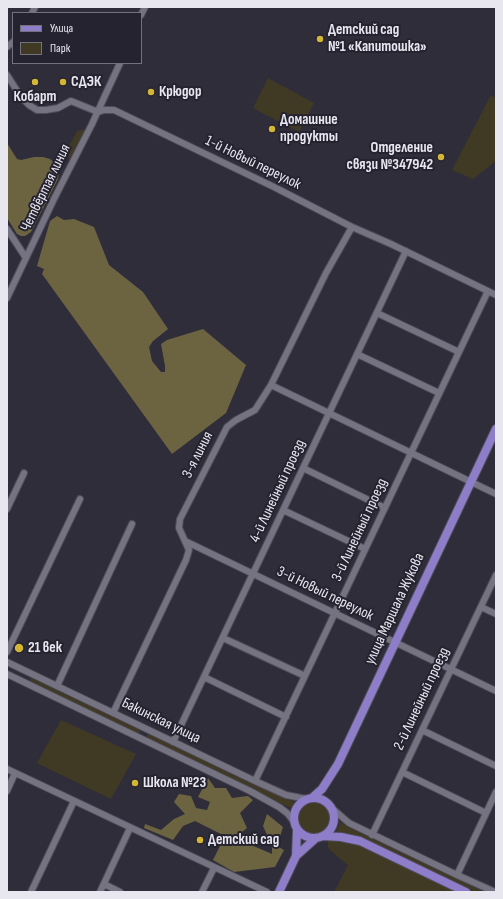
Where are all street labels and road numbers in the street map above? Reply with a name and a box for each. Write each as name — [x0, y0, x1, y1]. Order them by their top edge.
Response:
street label: 1-й Новый переулок — [202, 132, 304, 194]
street label: Четвёртая линия — [17, 141, 75, 235]
street label: 3-я линия — [179, 429, 217, 481]
street label: 4-й Линейный проезд — [246, 437, 310, 545]
street label: 3-й Линейный проезд — [328, 476, 392, 584]
street label: улица Маршала Жукова — [361, 550, 429, 668]
street label: 3-й Новый переулок — [274, 563, 376, 625]
street label: 2-й Линейный проезд — [390, 645, 454, 753]
street label: Бакинская улица — [119, 694, 203, 748]

